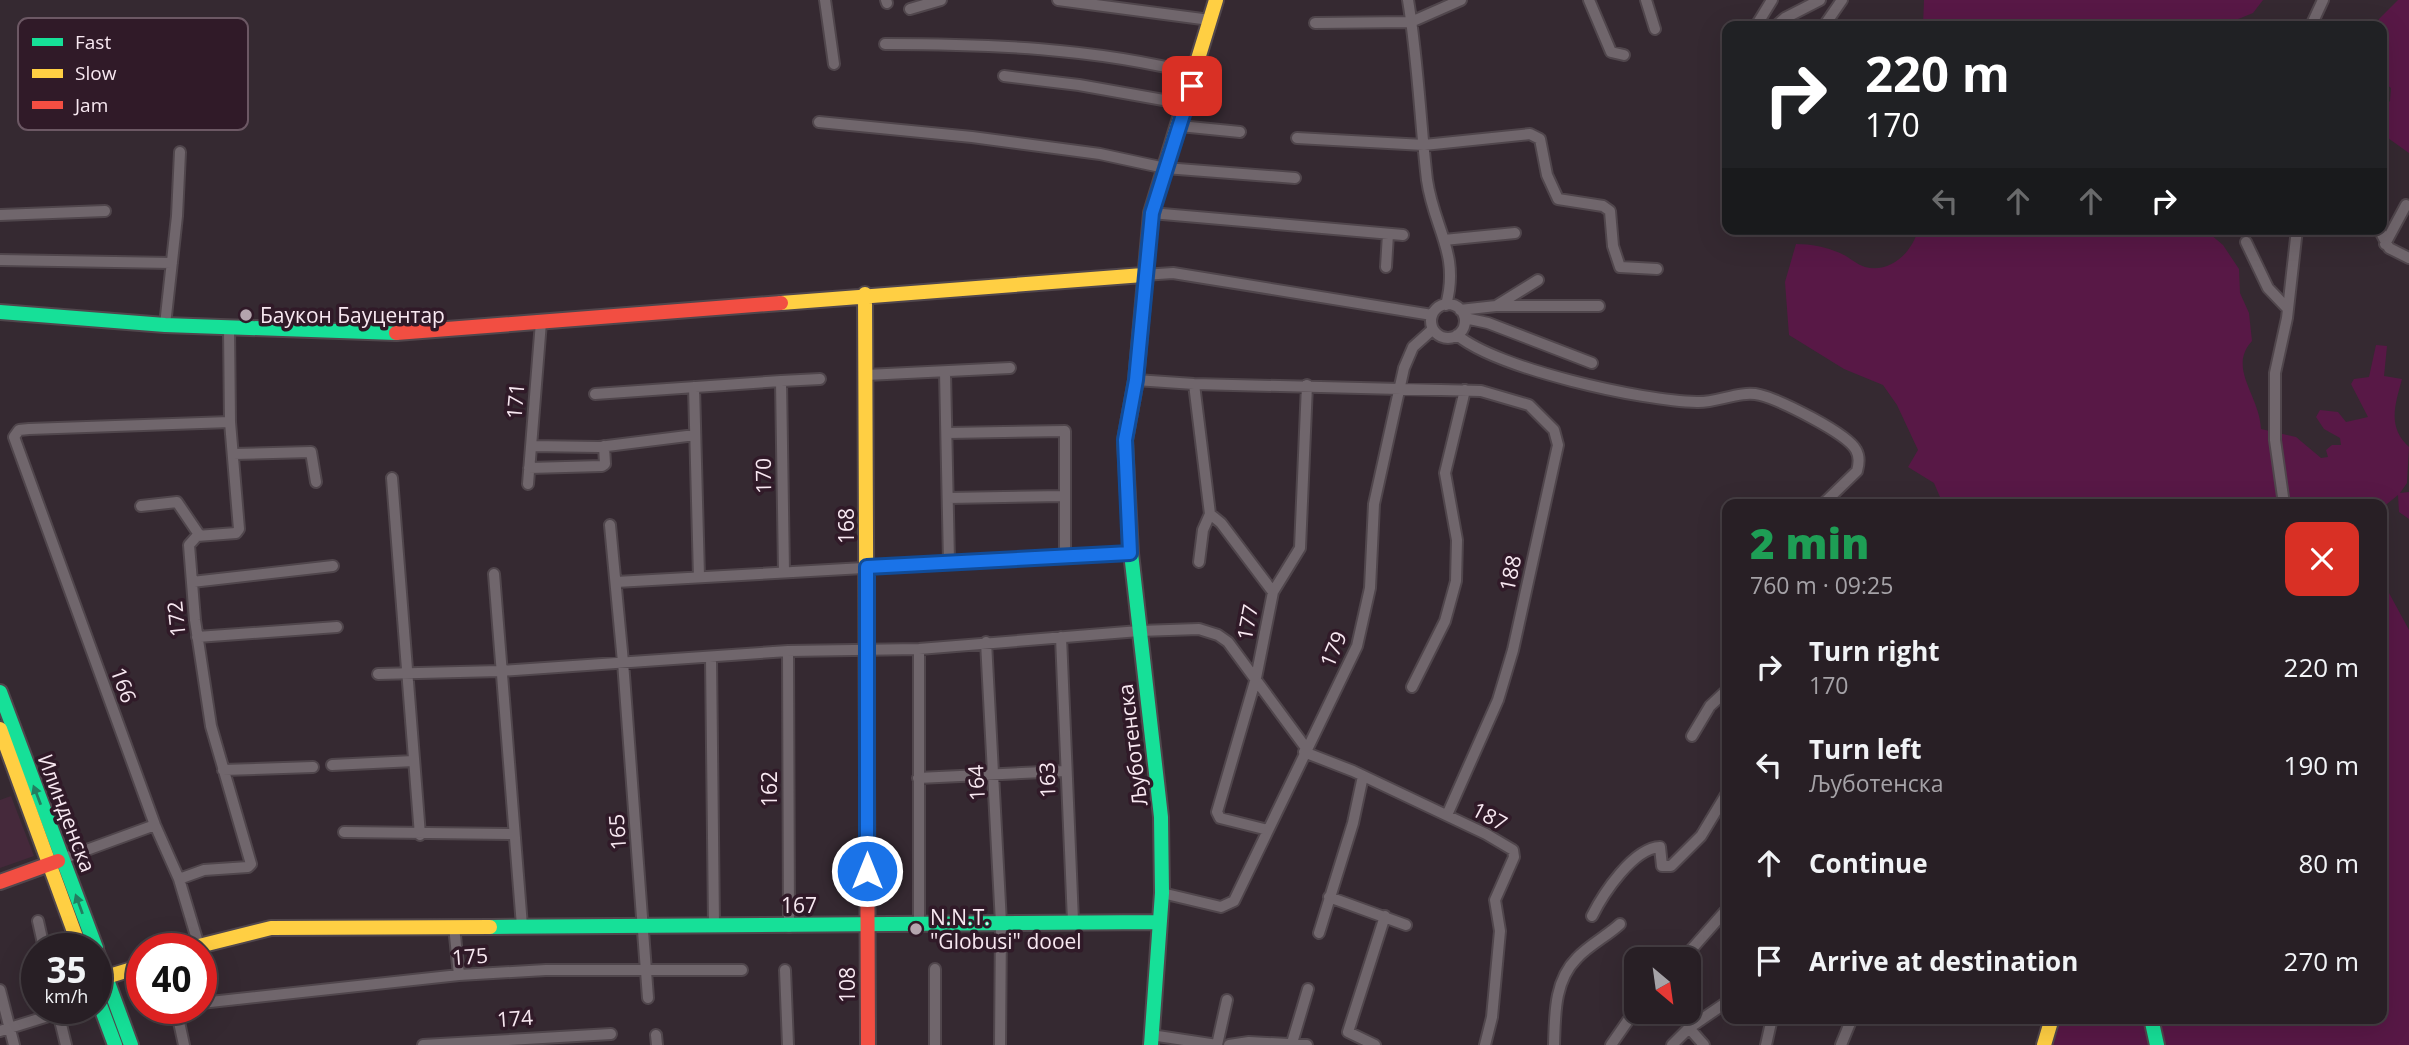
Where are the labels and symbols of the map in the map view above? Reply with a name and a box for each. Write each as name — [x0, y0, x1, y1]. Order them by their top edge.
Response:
legend — [18, 18, 248, 130]
text: Fast — [75, 29, 111, 55]
pin — [1162, 56, 1222, 116]
text: Slow — [75, 60, 117, 86]
text: Jam — [73, 92, 108, 118]
place label: Баукон Бауцентар — [260, 301, 445, 329]
marker: Баукон Бауцентар — [238, 307, 254, 323]
street label: 171 — [499, 382, 531, 420]
street label: 170 — [749, 458, 777, 494]
street label: 168 — [832, 508, 860, 544]
street label: 188 — [1493, 552, 1527, 594]
street label: 172 — [160, 600, 192, 638]
street label: 177 — [1230, 602, 1264, 642]
street label: 179 — [1313, 627, 1353, 671]
street label: 166 — [105, 663, 143, 707]
street label: Љуботенска — [1111, 682, 1153, 808]
street label: Илинденска — [32, 750, 102, 876]
street label: 163 — [1032, 762, 1062, 798]
street label: 164 — [961, 764, 991, 802]
street label: 162 — [755, 771, 783, 807]
one-way arrow — [32, 785, 43, 806]
street label: 187 — [1468, 795, 1512, 837]
street label: 165 — [602, 813, 632, 851]
position arrow — [830, 834, 904, 908]
street label: 167 — [781, 891, 817, 919]
one-way arrow — [73, 893, 84, 914]
place label: N.N.T. "Globusi" dooel — [930, 903, 1082, 955]
marker: N.N.T. "Globusi" dooel — [908, 921, 924, 937]
speed limit sign: 40 — [126, 933, 217, 1024]
street label: 175 — [451, 941, 489, 971]
north arrow — [1624, 947, 1701, 1024]
street label: 108 — [833, 967, 861, 1003]
street label: 174 — [496, 1003, 534, 1033]

